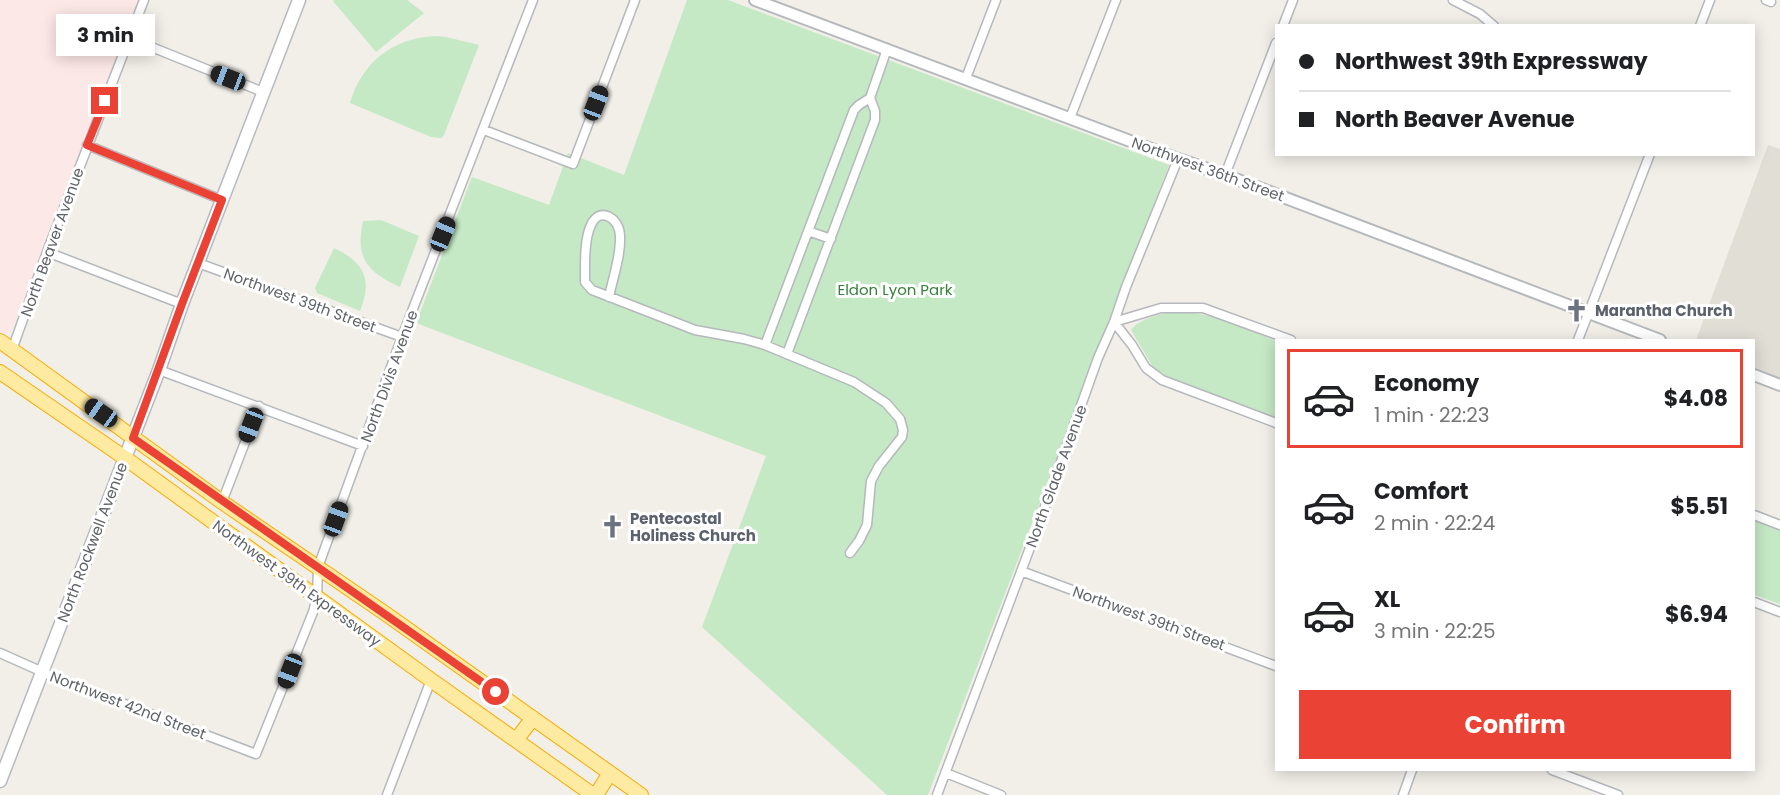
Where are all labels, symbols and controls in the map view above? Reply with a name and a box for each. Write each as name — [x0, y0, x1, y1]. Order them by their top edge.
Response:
callout: 3 min — [56, 14, 154, 56]
text: 3 min — [77, 21, 134, 49]
text: Northwest 39th Expressway — [1335, 46, 1648, 77]
car — [208, 63, 248, 93]
car — [581, 83, 611, 123]
route end — [91, 87, 118, 114]
text: North Beaver Avenue — [1335, 104, 1575, 135]
street label: Northwest 36th Street — [1129, 132, 1287, 206]
street label: North Beaver Avenue — [15, 165, 89, 319]
car — [428, 214, 458, 254]
street label: Northwest 39th Street — [221, 263, 379, 337]
park label: Eldon Lyon Park — [837, 279, 953, 300]
church icon: Marantha Church — [1564, 297, 1590, 323]
place label: Marantha Church — [1595, 300, 1733, 321]
street label: North Divis Avenue — [355, 307, 423, 445]
text: Economy — [1374, 368, 1479, 399]
icon: car — [1302, 372, 1356, 426]
text: $4.08 — [1664, 383, 1728, 414]
car — [81, 395, 121, 431]
text: 1 min · 22:23 — [1374, 401, 1490, 429]
street label: North Glade Avenue — [1020, 402, 1092, 550]
car — [236, 405, 266, 445]
street label: North Rockwell Avenue — [52, 459, 132, 625]
text: Comfort — [1374, 476, 1468, 507]
icon: car — [1302, 480, 1356, 534]
text: $5.51 — [1670, 491, 1728, 522]
car — [321, 499, 351, 539]
place label: Pentecostal Holiness Church — [630, 508, 756, 546]
text: 2 min · 22:24 — [1374, 509, 1495, 537]
church icon: Pentecostal Holiness Church — [599, 514, 625, 540]
street label: Northwest 39th Expressway — [209, 515, 386, 652]
street label: Northwest 39th Street — [1070, 581, 1228, 655]
text: XL — [1374, 584, 1400, 615]
icon: car — [1302, 588, 1356, 642]
text: $6.94 — [1665, 599, 1728, 630]
text: 3 min · 22:25 — [1374, 617, 1496, 645]
car — [275, 651, 305, 691]
street label: Northwest 42nd Street — [47, 666, 209, 744]
route start — [482, 678, 509, 705]
button: Confirm — [1299, 690, 1731, 759]

